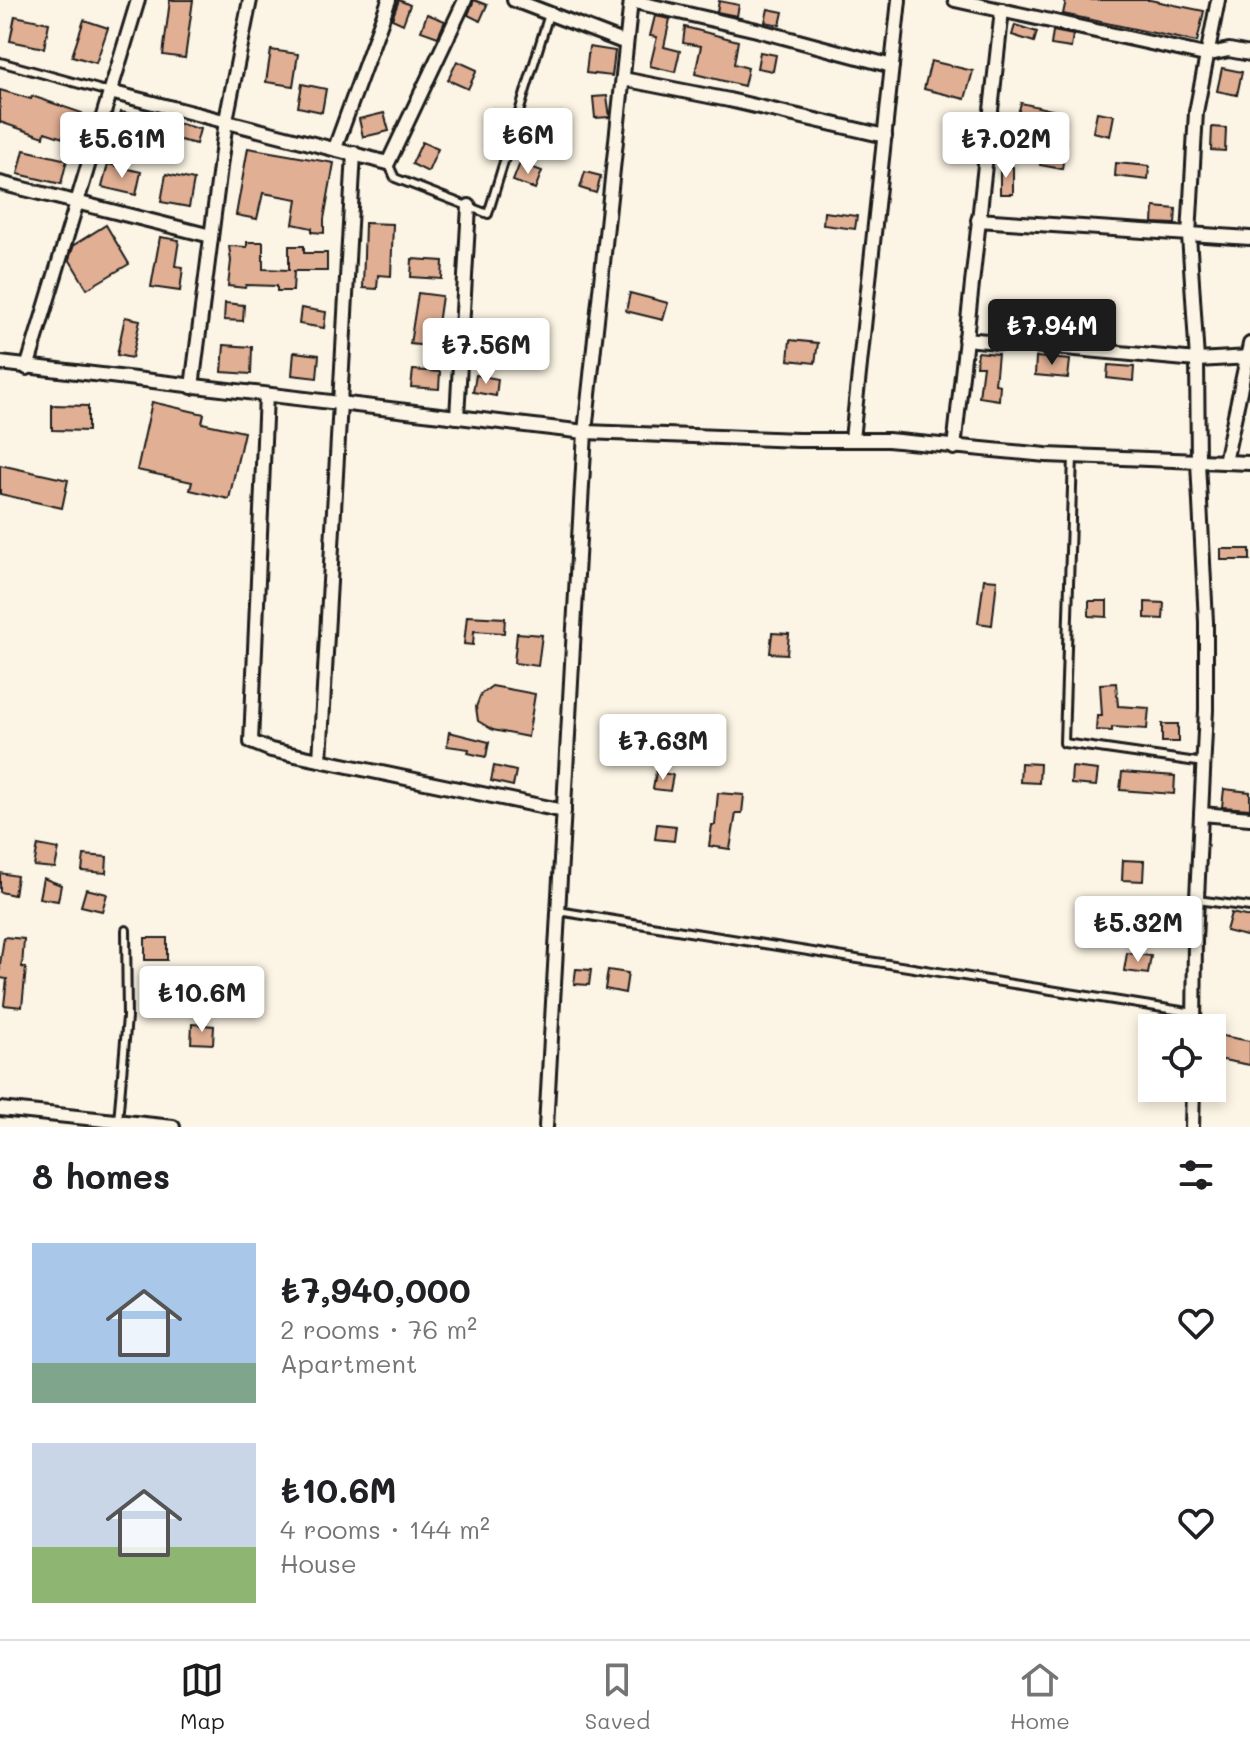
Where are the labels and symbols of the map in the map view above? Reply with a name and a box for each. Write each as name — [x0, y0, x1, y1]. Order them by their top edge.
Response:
pin: ₺6M — [489, 108, 567, 176]
pin: ₺5.61M — [57, 112, 187, 180]
pin: ₺7.02M — [941, 112, 1071, 180]
pin: ₺7.94M — [987, 299, 1117, 367]
pin: ₺7.56M — [421, 318, 551, 386]
pin: ₺7.63M — [598, 714, 728, 782]
pin: ₺5.32M — [1073, 896, 1203, 964]
pin: ₺10.6M — [137, 966, 267, 1034]

